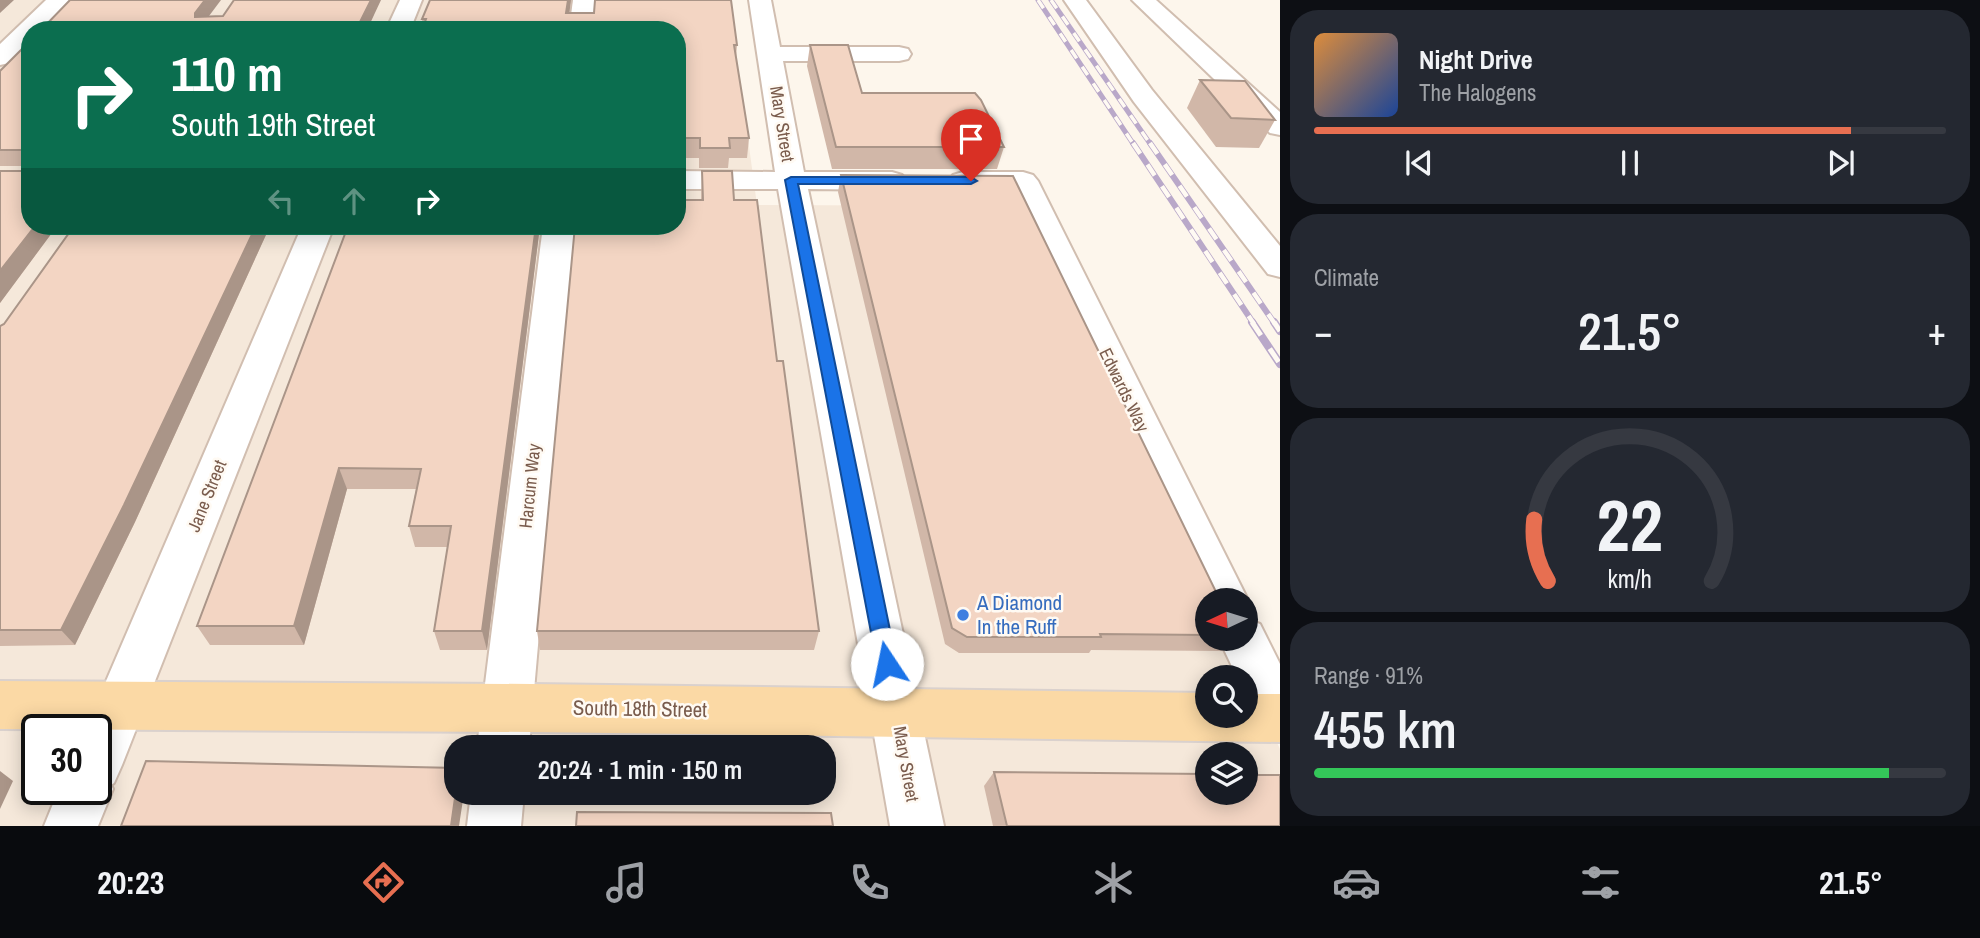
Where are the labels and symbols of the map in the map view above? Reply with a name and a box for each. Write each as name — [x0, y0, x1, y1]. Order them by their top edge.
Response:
street label: Mary Street — [764, 84, 801, 164]
pin — [941, 109, 1001, 181]
street label: Edwards Way — [1093, 344, 1156, 436]
street label: Harcum Way — [513, 442, 546, 529]
street label: Jane Street — [181, 456, 232, 535]
place label: A Diamond In the Ruff — [976, 588, 1062, 641]
north arrow — [1195, 588, 1258, 651]
marker: A Diamond In the Ruff — [955, 607, 971, 623]
position arrow — [850, 627, 924, 701]
street label: South 18th Street — [573, 693, 707, 724]
speed limit sign: 30 — [21, 714, 112, 805]
street label: Mary Street — [888, 724, 925, 804]

